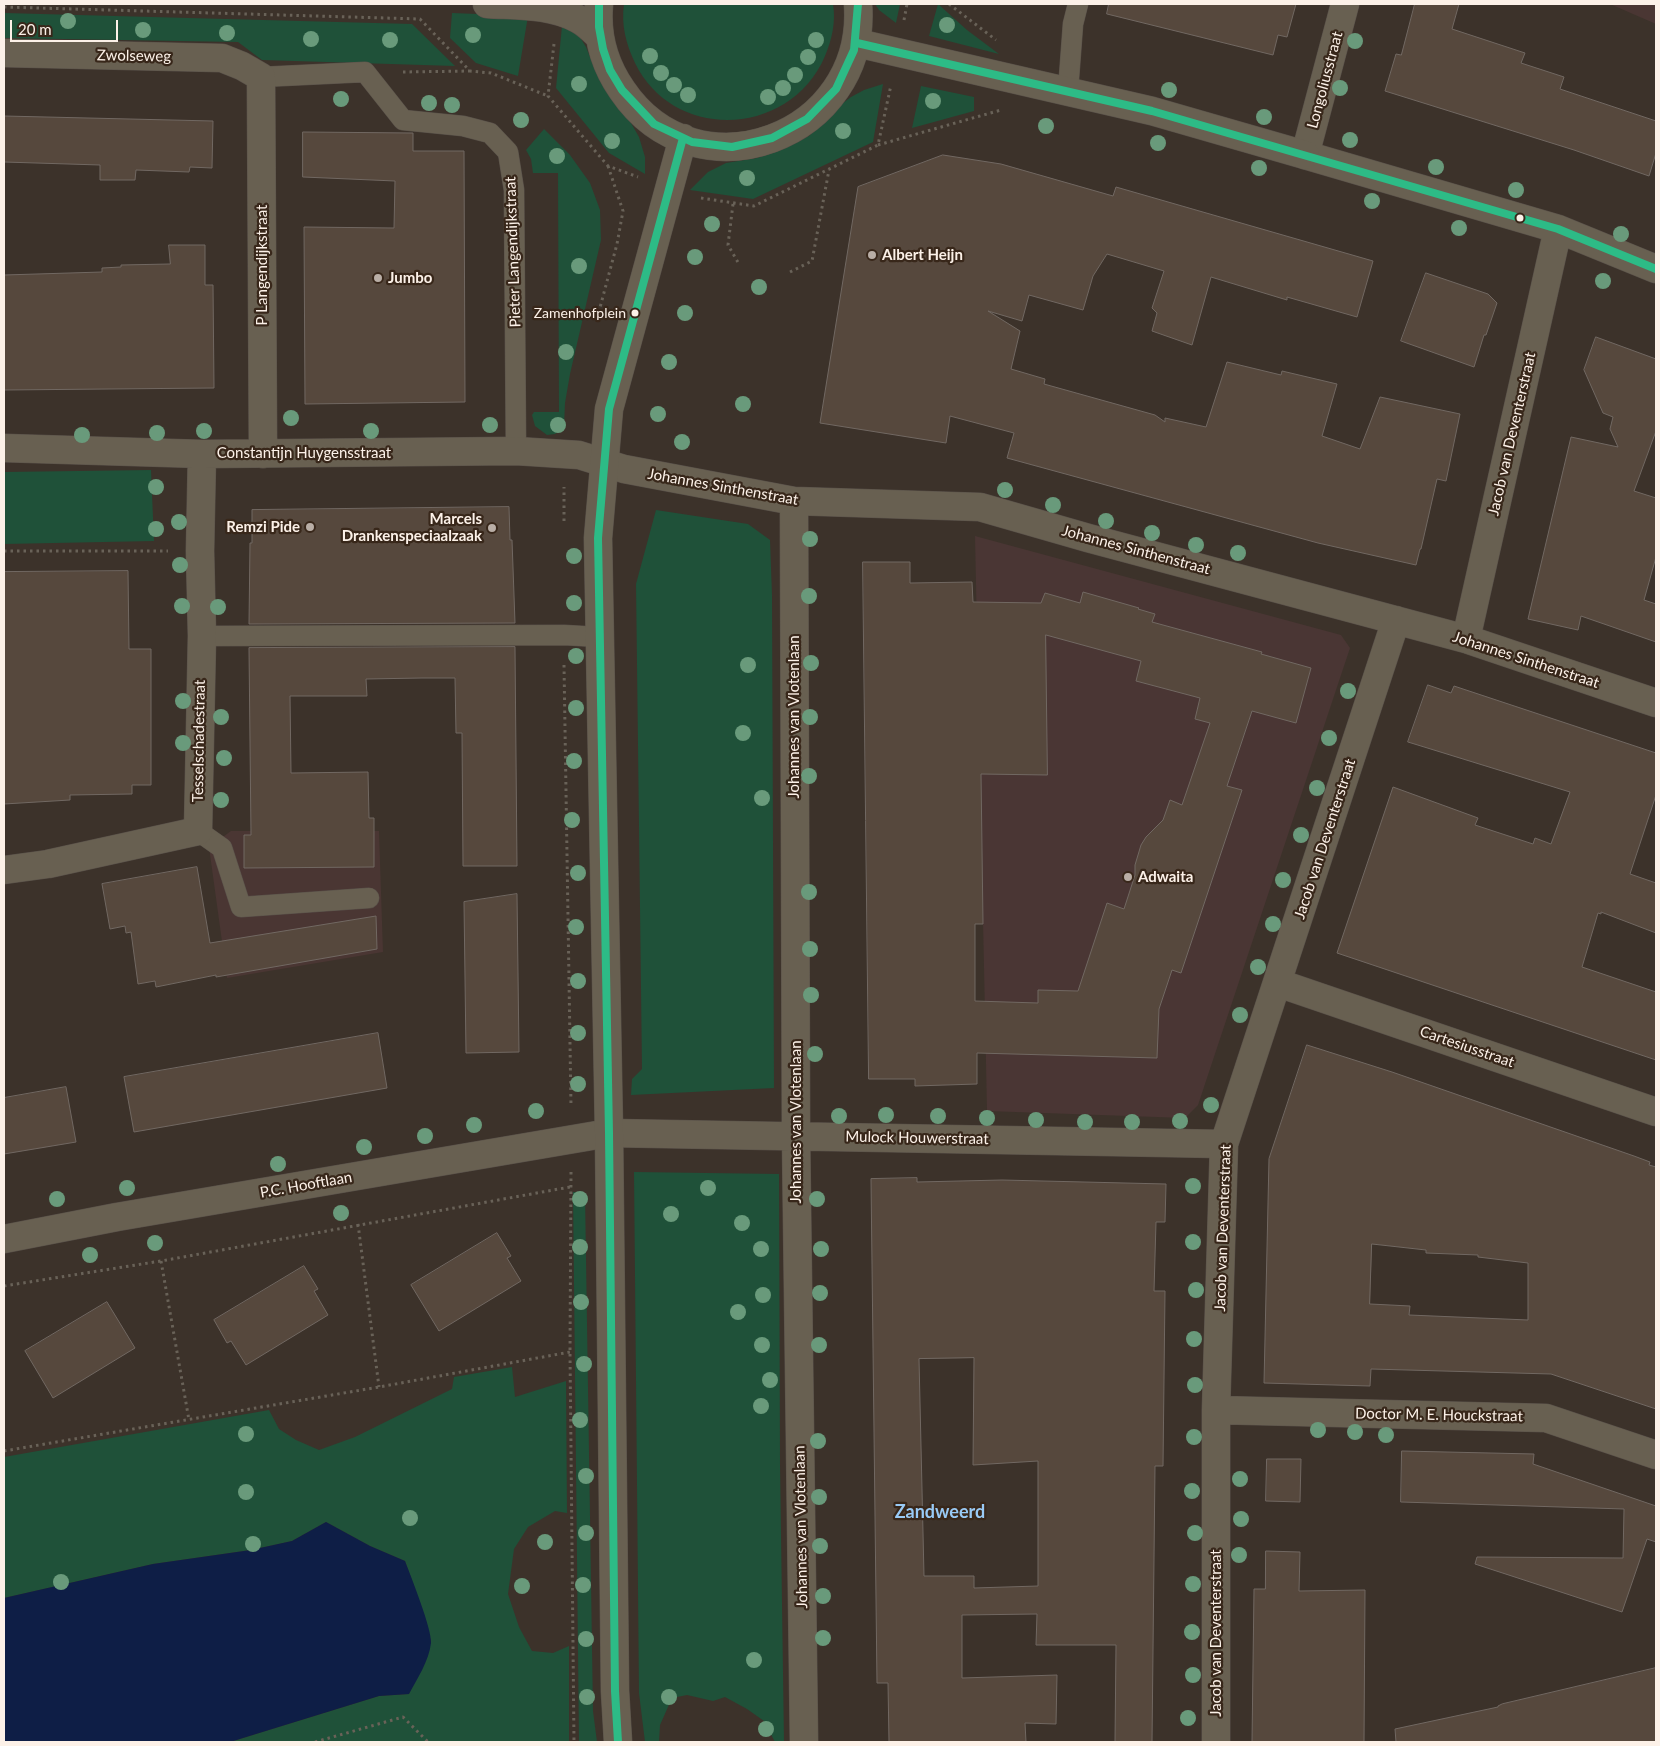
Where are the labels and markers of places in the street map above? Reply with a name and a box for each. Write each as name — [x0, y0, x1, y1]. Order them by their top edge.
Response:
unlabelled marker — [1515, 213, 1525, 223]
place label: Albert Heijn — [882, 246, 963, 264]
marker: Albert Heijn — [866, 249, 878, 261]
place label: Jumbo — [388, 269, 432, 287]
marker: Jumbo — [372, 272, 384, 284]
place label: Zamenhofplein — [534, 305, 626, 321]
marker: Zamenhofplein — [630, 308, 640, 318]
place label: Marcels Drankenspeciaalzaak — [342, 510, 482, 545]
place label: Remzi Pide — [226, 518, 300, 536]
marker: Remzi Pide — [304, 521, 316, 533]
marker: Marcels Drankenspeciaalzaak — [486, 522, 498, 534]
place label: Adwaita — [1138, 868, 1193, 886]
marker: Adwaita — [1122, 871, 1134, 883]

